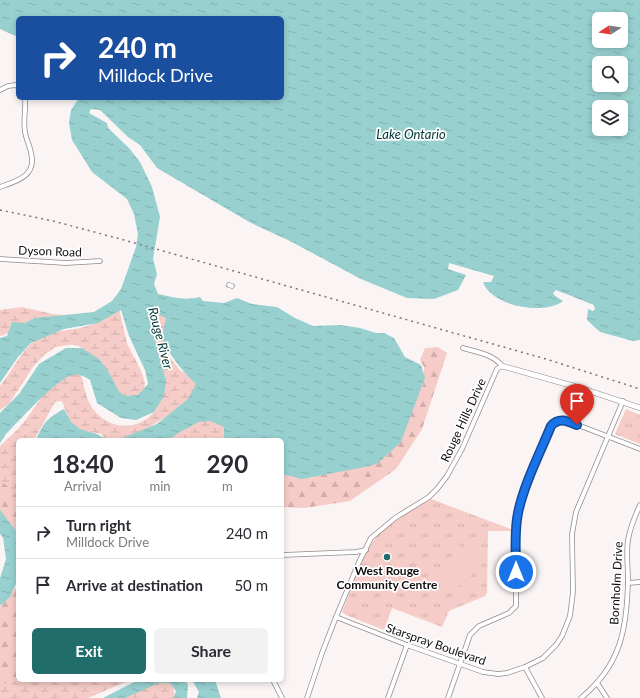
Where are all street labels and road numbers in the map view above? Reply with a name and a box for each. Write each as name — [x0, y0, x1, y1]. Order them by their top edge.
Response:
street label: Dyson Road — [18, 242, 82, 260]
street label: Rouge Hills Drive — [437, 376, 489, 464]
street label: Bornholm Drive — [606, 541, 626, 625]
street label: Starspray Boulevard — [384, 620, 488, 668]

